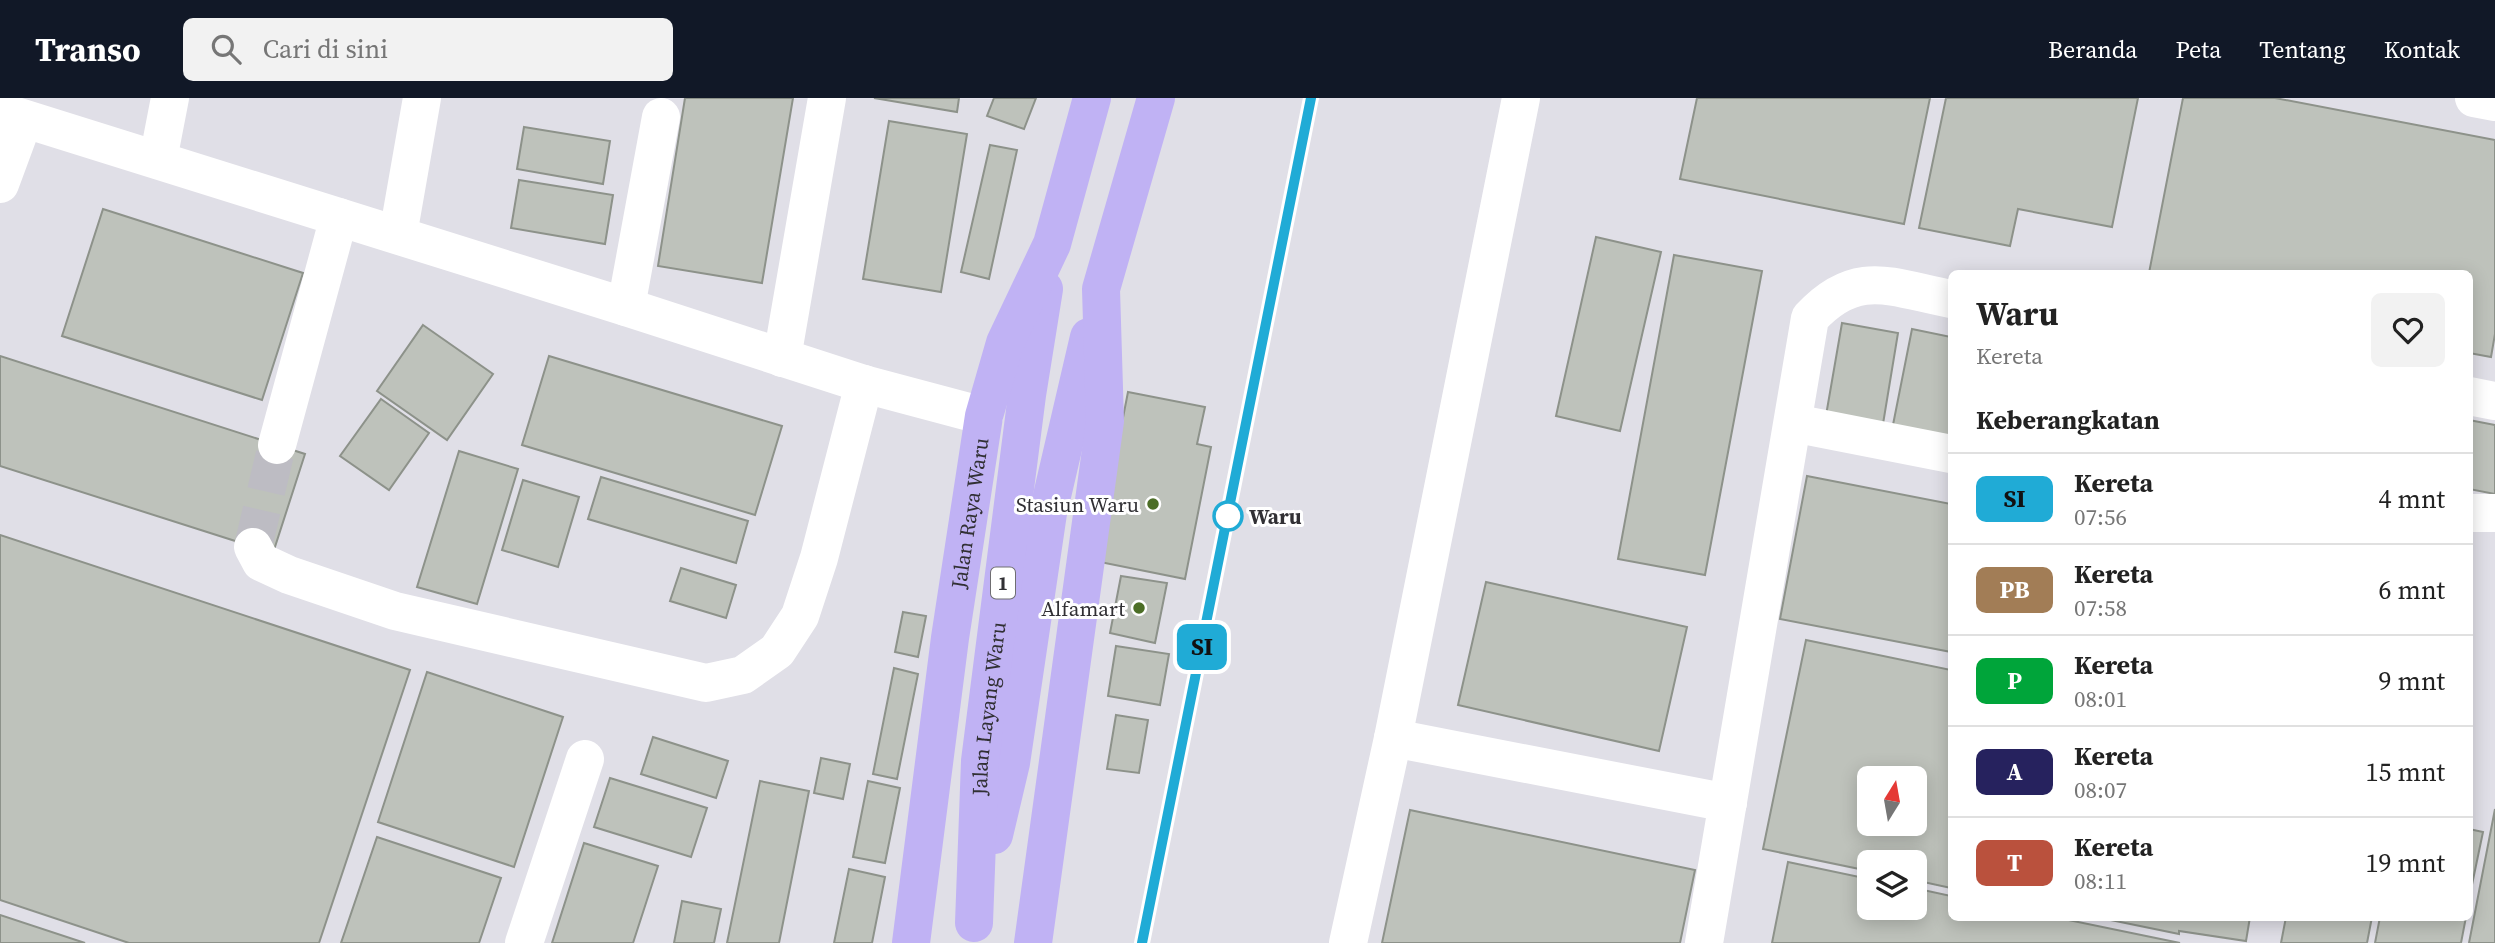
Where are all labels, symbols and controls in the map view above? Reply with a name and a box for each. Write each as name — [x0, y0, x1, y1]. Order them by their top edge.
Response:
search box — [183, 18, 673, 81]
text: Transo — [35, 27, 141, 72]
icon: search — [207, 30, 245, 68]
text: Cari di sini — [263, 31, 388, 67]
text: Beranda — [2048, 33, 2137, 66]
text: Peta — [2175, 33, 2221, 66]
text: Tentang — [2259, 33, 2346, 66]
text: Kontak — [2384, 33, 2460, 66]
text: Waru — [1976, 291, 2058, 336]
button: heart — [2371, 293, 2445, 367]
text: Kereta — [1976, 340, 2043, 372]
text: Keberangkatan — [1976, 402, 2160, 438]
street label: Jalan Raya Waru — [943, 435, 995, 591]
text: Kereta — [2074, 465, 2153, 501]
text: 4 mnt — [2378, 481, 2445, 517]
text: SI — [2003, 482, 2026, 515]
place label: Stasiun Waru — [1016, 490, 1139, 519]
marker: Stasiun Waru — [1145, 496, 1161, 512]
marker: Waru — [1213, 501, 1243, 531]
text: 07:56 — [2074, 501, 2127, 533]
place label: Waru — [1249, 502, 1302, 531]
text: Kereta — [2074, 556, 2153, 592]
road number: 1 — [991, 568, 1015, 598]
text: 6 mnt — [2378, 572, 2445, 608]
text: PB — [1999, 573, 2030, 606]
text: 07:58 — [2074, 592, 2127, 624]
place label: Alfamart — [1041, 594, 1125, 623]
marker: Alfamart — [1131, 600, 1147, 616]
street label: Jalan Layang Waru — [964, 620, 1012, 797]
line badge: SI — [1170, 624, 1234, 670]
text: SI — [1191, 630, 1213, 663]
text: Kereta — [2074, 647, 2153, 683]
text: 9 mnt — [2378, 663, 2445, 699]
text: P — [2007, 664, 2022, 697]
text: 08:01 — [2074, 683, 2127, 715]
text: Kereta — [2074, 738, 2153, 774]
text: 15 mnt — [2365, 754, 2445, 790]
text: A — [2006, 755, 2023, 788]
north arrow — [1857, 766, 1927, 836]
map controls — [1857, 766, 1927, 920]
text: 08:07 — [2074, 774, 2127, 806]
text: Kereta — [2074, 829, 2153, 865]
text: 19 mnt — [2365, 845, 2445, 881]
text: T — [2007, 846, 2022, 879]
button: layers — [1857, 850, 1927, 920]
text: 08:11 — [2074, 865, 2127, 897]

